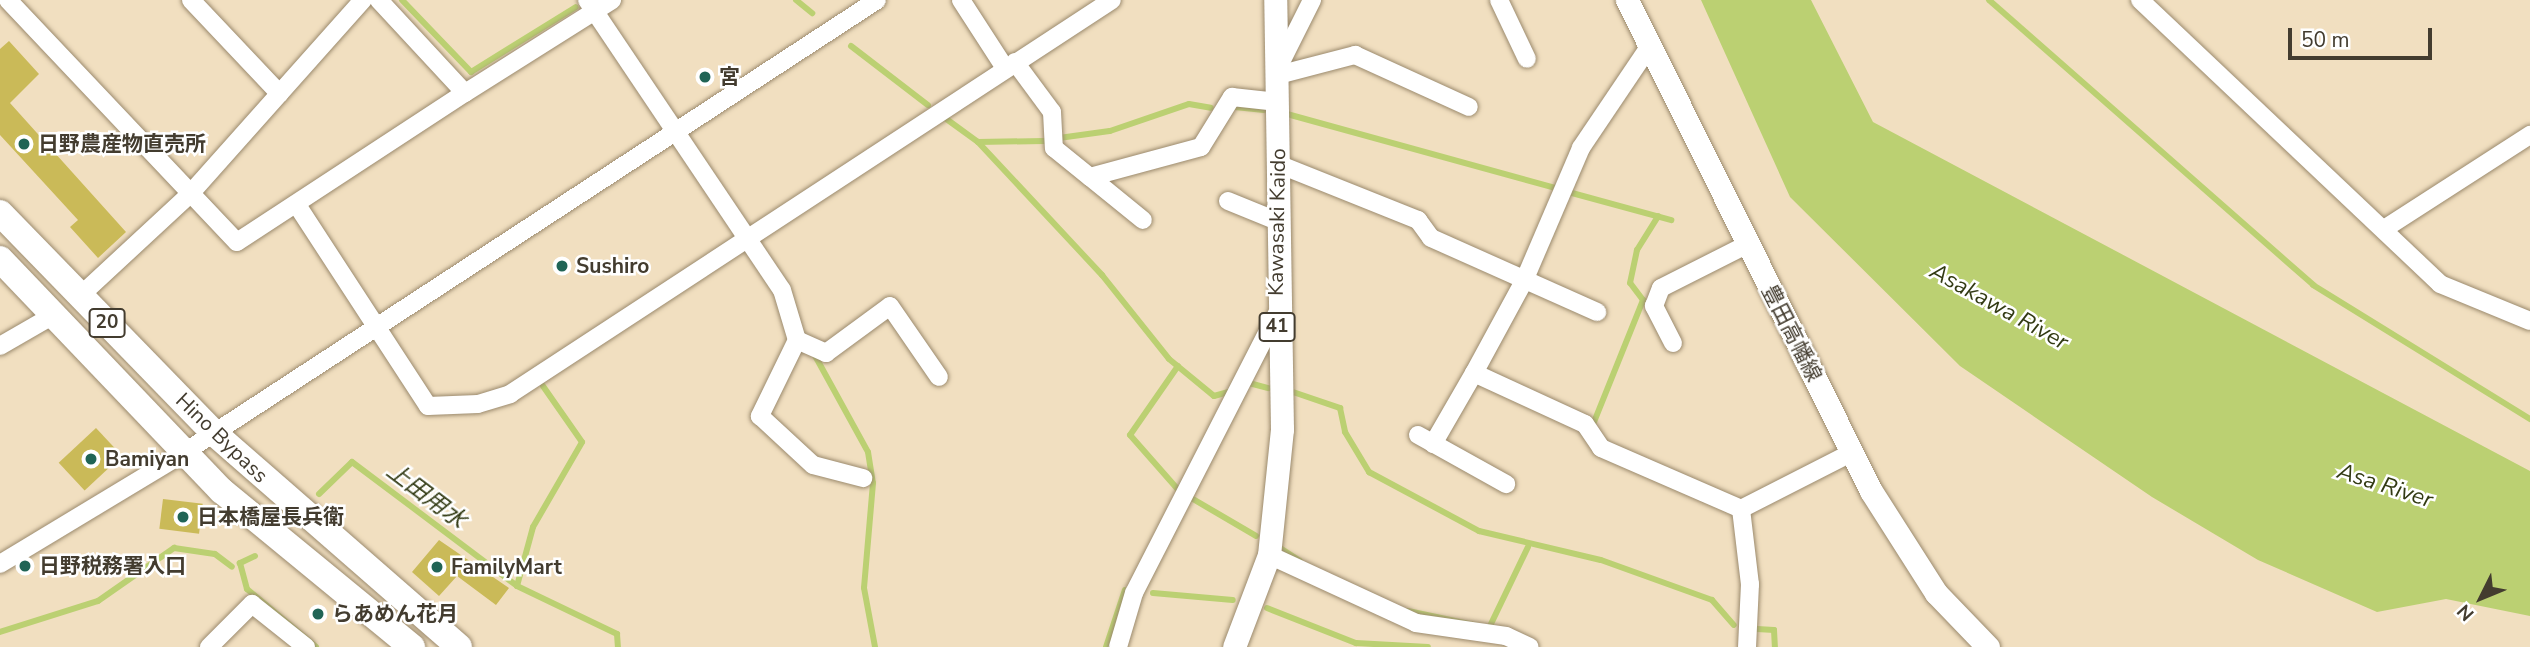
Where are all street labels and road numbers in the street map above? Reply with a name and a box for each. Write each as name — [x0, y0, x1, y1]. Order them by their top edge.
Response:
street label: Kawasaki Kaido — [1263, 148, 1291, 296]
street label: 豊田高幡線 — [1757, 281, 1827, 385]
road number: 20 — [88, 308, 126, 338]
road number: 41 — [1258, 312, 1296, 342]
street label: Hino Bypass — [171, 388, 273, 488]

